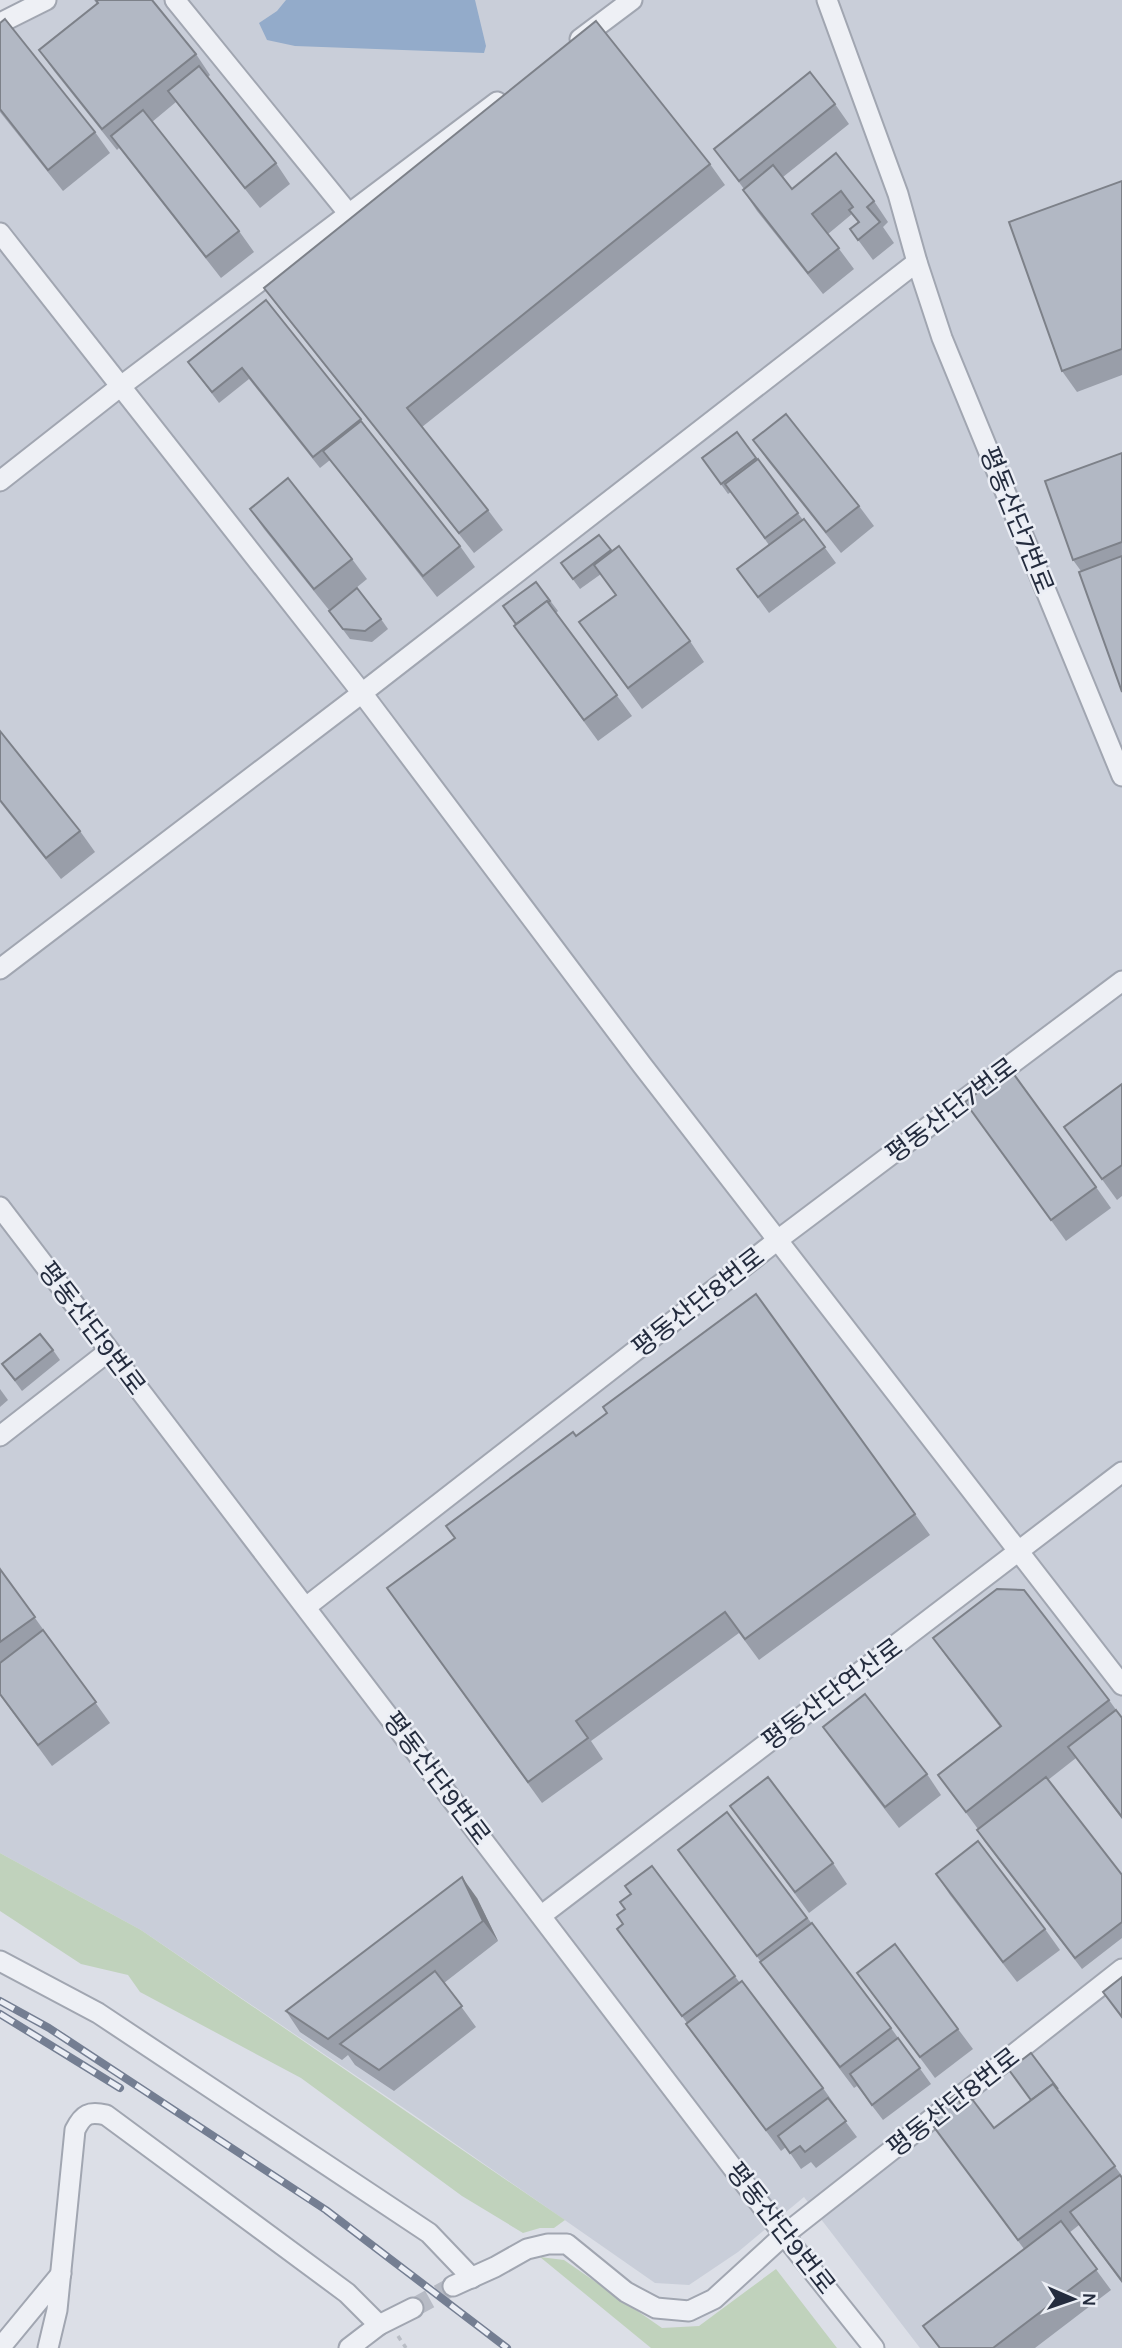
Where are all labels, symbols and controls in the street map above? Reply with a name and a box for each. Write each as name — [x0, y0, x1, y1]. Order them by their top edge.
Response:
street label: 평동산단7번로 — [973, 442, 1060, 598]
street label: 평동산단7번로 — [880, 1051, 1023, 1170]
street label: 평동산단8번로 — [626, 1241, 771, 1364]
street label: 평동산단9번로 — [31, 1256, 152, 1401]
street label: 평동산단연산로 — [756, 1632, 908, 1757]
street label: 평동산단9번로 — [376, 1706, 497, 1851]
street label: 평동산단8번로 — [881, 2041, 1026, 2164]
street label: 평동산단9번로 — [720, 2156, 842, 2300]
north arrow — [1038, 2264, 1108, 2334]
text: N — [1078, 2292, 1100, 2307]

